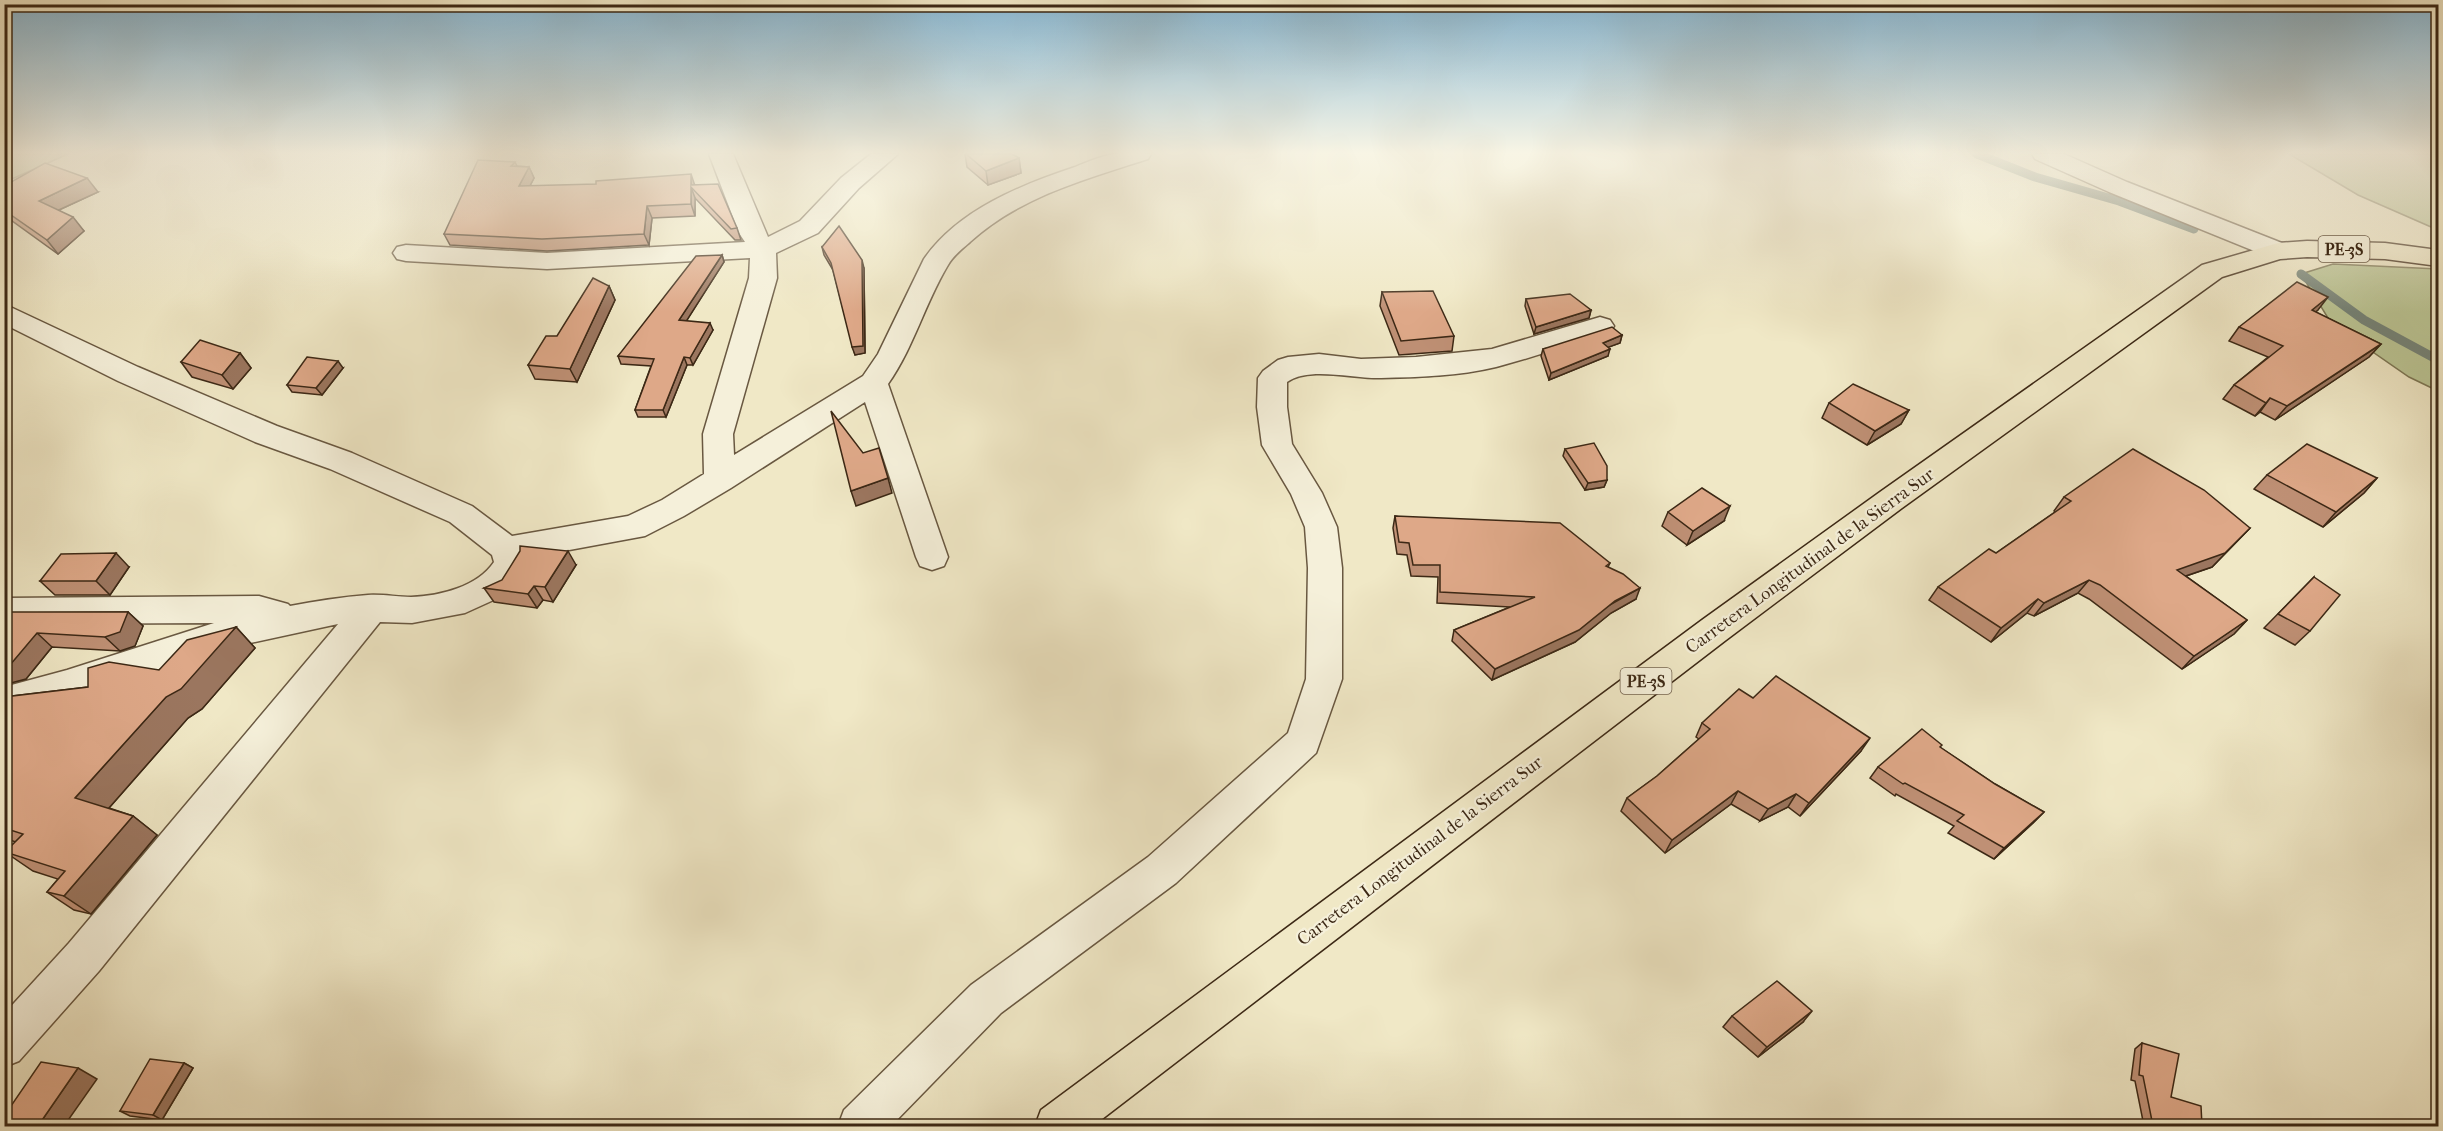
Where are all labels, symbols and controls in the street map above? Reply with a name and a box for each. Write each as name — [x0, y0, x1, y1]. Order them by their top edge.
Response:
road number: PE-3S — [2318, 236, 2370, 262]
street label: Carretera Longitudinal de la Sierra Sur — [1682, 464, 1939, 658]
road number: PE-3S — [1620, 668, 1672, 694]
street label: Carretera Longitudinal de la Sierra Sur — [1293, 752, 1547, 950]

